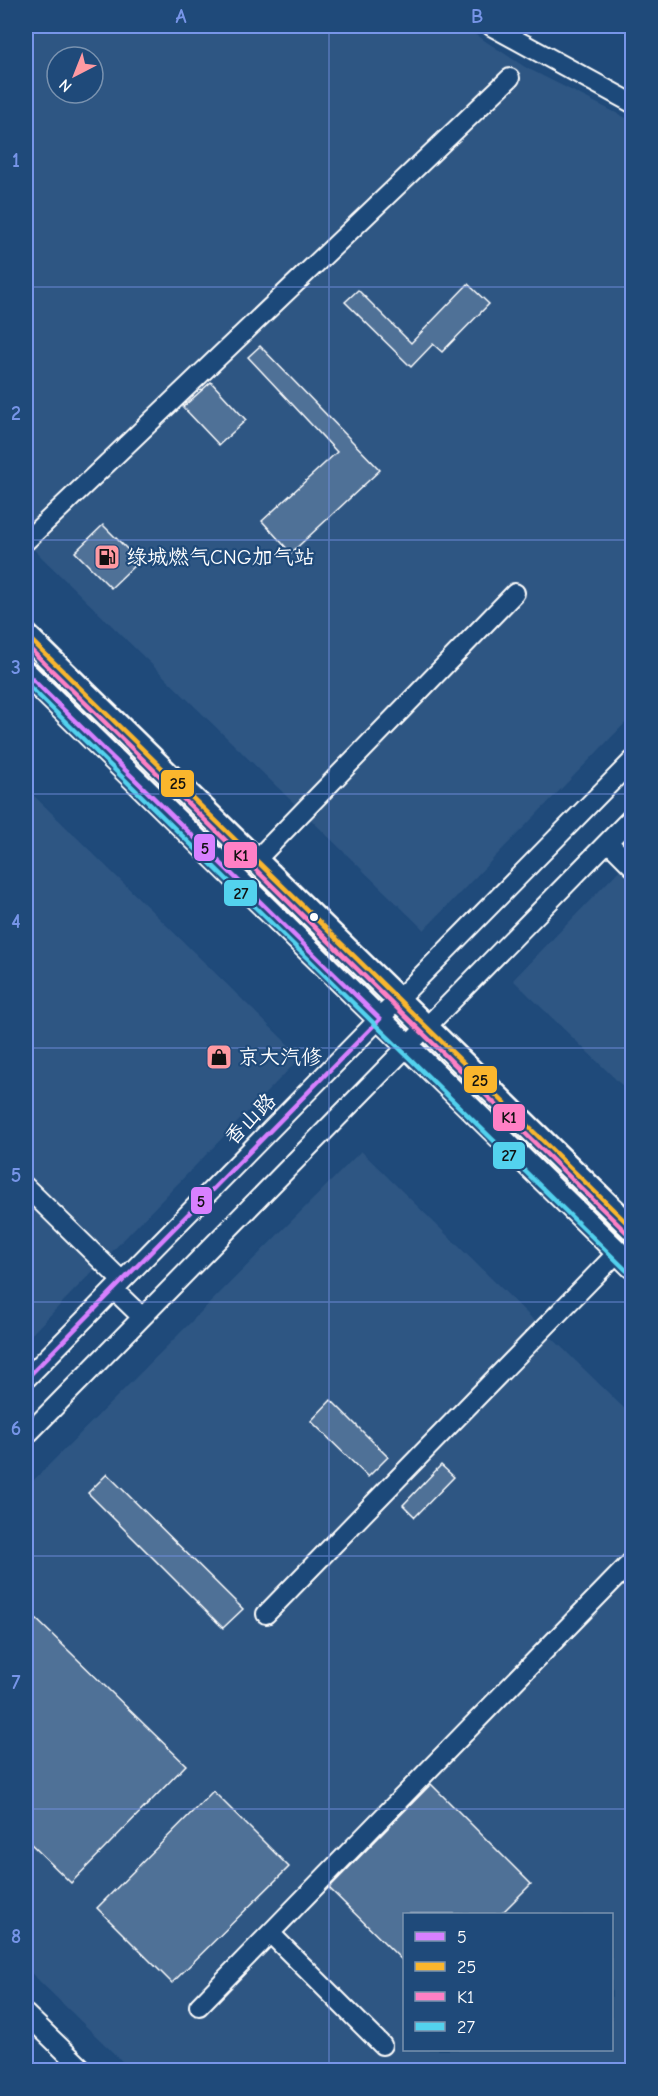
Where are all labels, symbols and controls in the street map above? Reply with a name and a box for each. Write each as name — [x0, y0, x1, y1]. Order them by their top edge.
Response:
text: A — [175, 5, 187, 28]
text: B — [471, 5, 483, 28]
north arrow — [45, 45, 105, 105]
text: N — [56, 75, 76, 96]
text: 1 — [12, 149, 20, 172]
text: 2 — [11, 402, 21, 425]
fuel station icon: 绿城燃气CNG加气站 — [92, 542, 122, 572]
place label: 绿城燃气CNG加气站 — [126, 545, 315, 569]
text: 3 — [11, 656, 21, 679]
line badge: 25 — [160, 769, 195, 798]
text: 25 — [170, 775, 186, 793]
line badge: 5 — [193, 833, 216, 862]
text: 5 — [201, 840, 209, 858]
line badge: K1 — [223, 841, 258, 869]
text: K1 — [233, 847, 249, 865]
line badge: 27 — [223, 879, 258, 907]
text: 27 — [233, 885, 249, 903]
text: 4 — [11, 910, 21, 933]
unlabelled marker — [308, 911, 320, 923]
shop icon: 京大汽修 — [204, 1042, 234, 1072]
place label: 京大汽修 — [238, 1045, 322, 1069]
line badge: 25 — [463, 1065, 498, 1094]
text: 25 — [472, 1072, 488, 1090]
street label: 香山路 — [219, 1088, 281, 1150]
line badge: K1 — [492, 1103, 526, 1132]
text: K1 — [501, 1109, 517, 1127]
line badge: 27 — [492, 1141, 526, 1170]
text: 27 — [501, 1147, 517, 1165]
text: 5 — [11, 1164, 21, 1187]
line badge: 5 — [190, 1186, 213, 1215]
text: 5 — [197, 1193, 205, 1211]
text: 6 — [11, 1417, 21, 1440]
text: 7 — [12, 1671, 21, 1694]
legend — [403, 1913, 613, 2051]
text: 8 — [11, 1925, 21, 1948]
text: 5 — [457, 1927, 467, 1948]
text: 25 — [457, 1957, 476, 1978]
text: K1 — [457, 1987, 474, 2008]
text: 27 — [457, 2017, 475, 2038]

